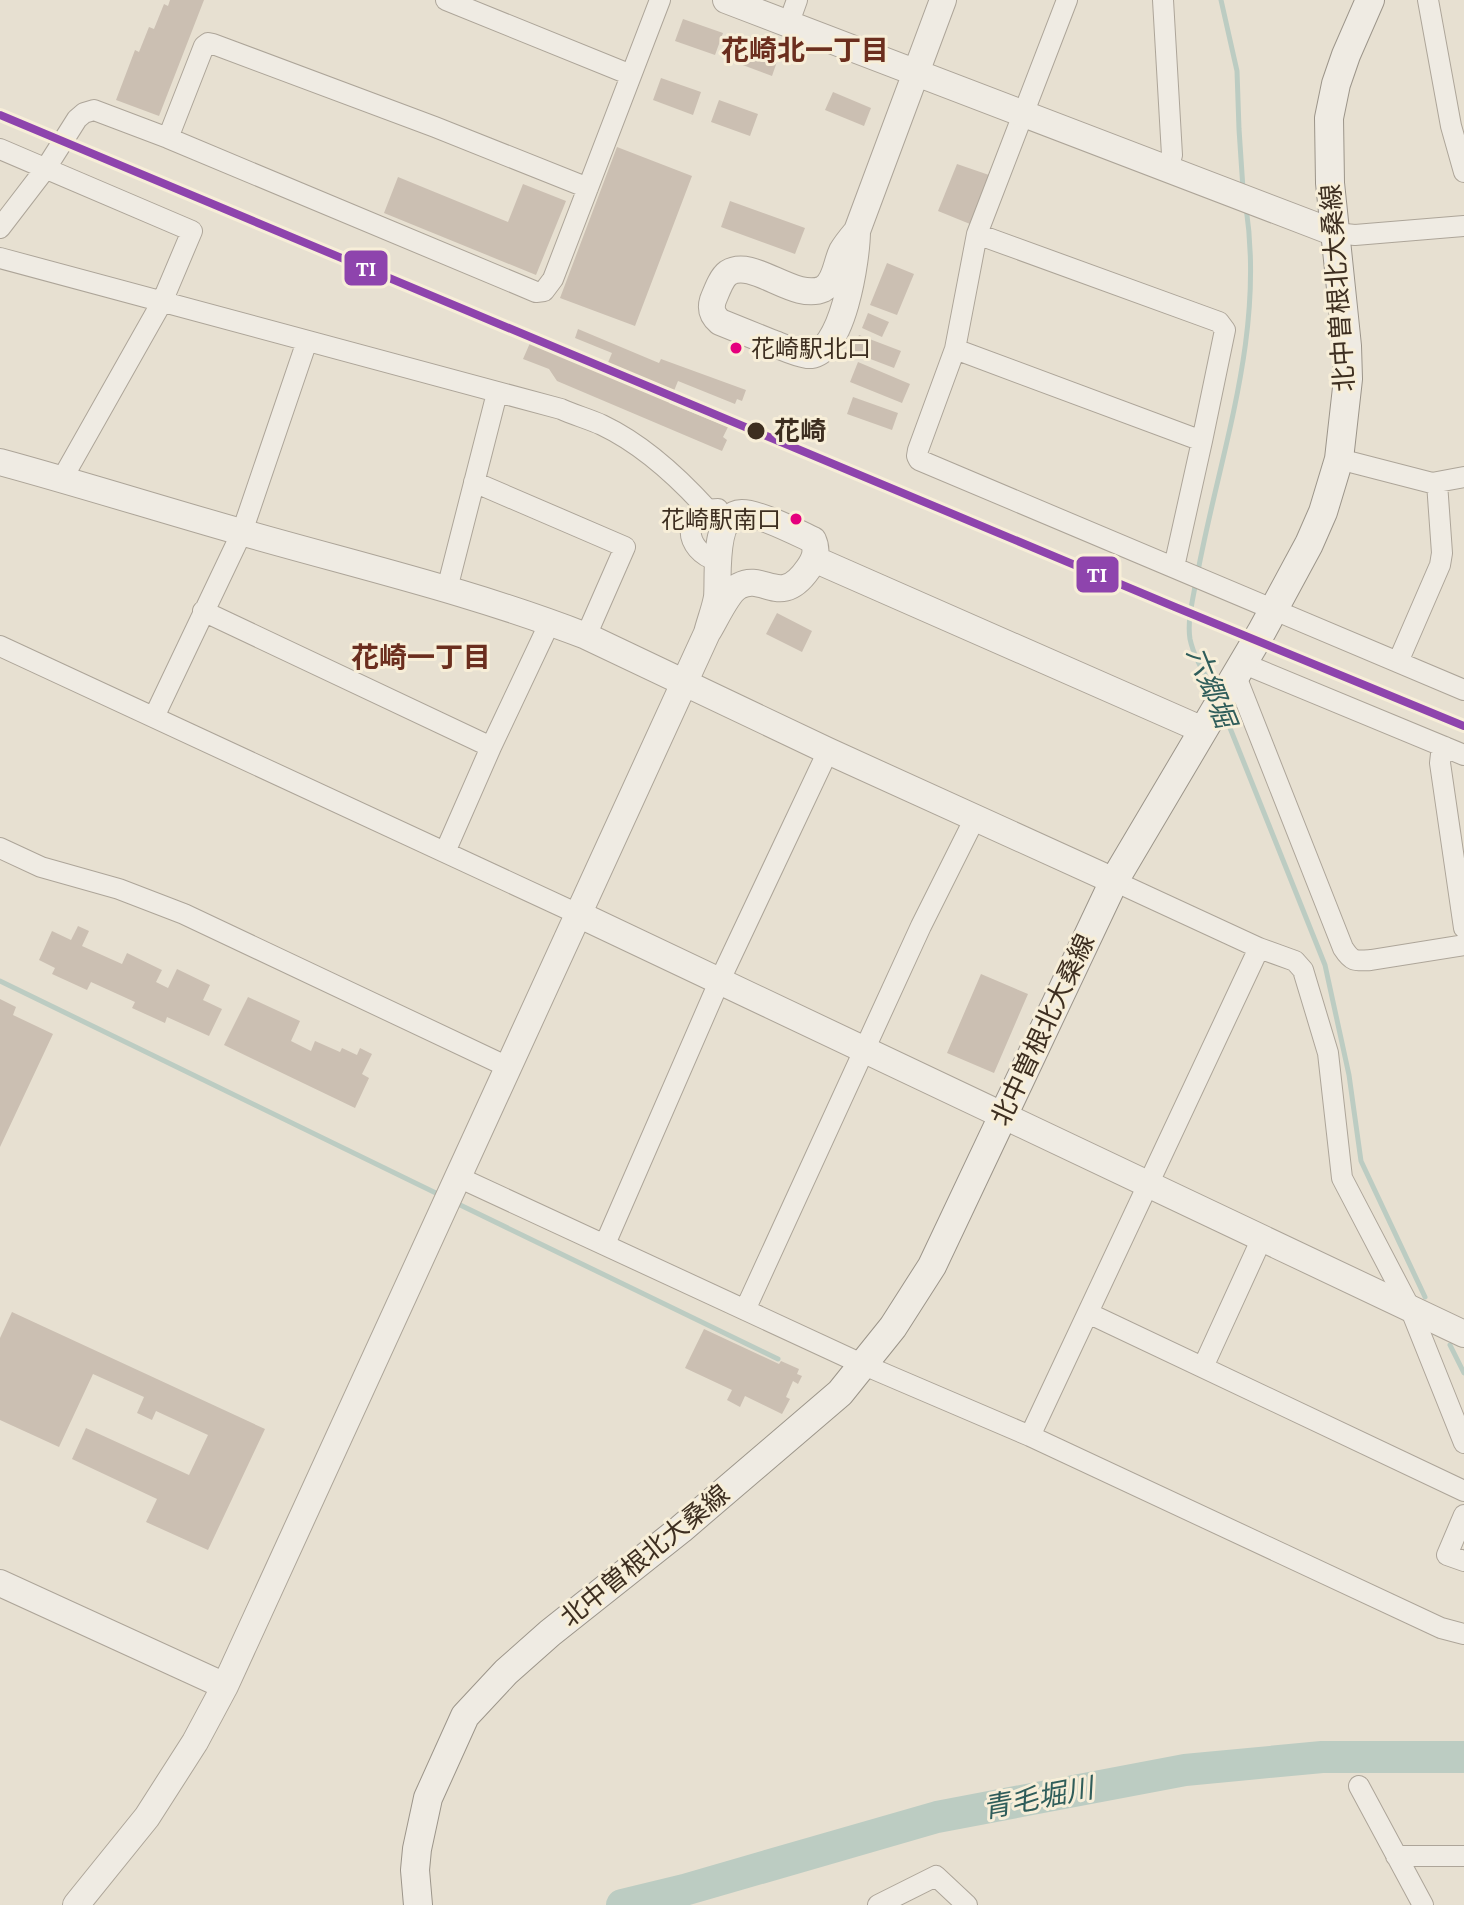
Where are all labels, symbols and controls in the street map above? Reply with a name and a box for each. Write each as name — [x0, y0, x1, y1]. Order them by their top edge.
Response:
district label: 花崎北一丁目 — [721, 35, 889, 66]
street label: 北中曽根北大桑線 — [1316, 183, 1360, 393]
line badge: TI — [343, 249, 389, 287]
text: TI — [356, 256, 376, 281]
place label: 花崎駅北口 — [751, 335, 871, 362]
marker: 花崎駅北口 — [728, 340, 744, 356]
place label: 花崎 — [774, 417, 826, 446]
marker: 花崎 — [745, 420, 767, 442]
place label: 花崎駅南口 — [661, 506, 781, 533]
marker: 花崎駅南口 — [788, 511, 804, 527]
line badge: TI — [1075, 555, 1120, 594]
text: TI — [1087, 562, 1107, 587]
district label: 花崎一丁目 — [351, 642, 491, 673]
water label: 六郷堀 — [1181, 642, 1243, 735]
street label: 北中曽根北大桑線 — [986, 930, 1100, 1130]
street label: 北中曽根北大桑線 — [555, 1479, 735, 1633]
water label: 青毛堀川 — [980, 1772, 1099, 1824]

